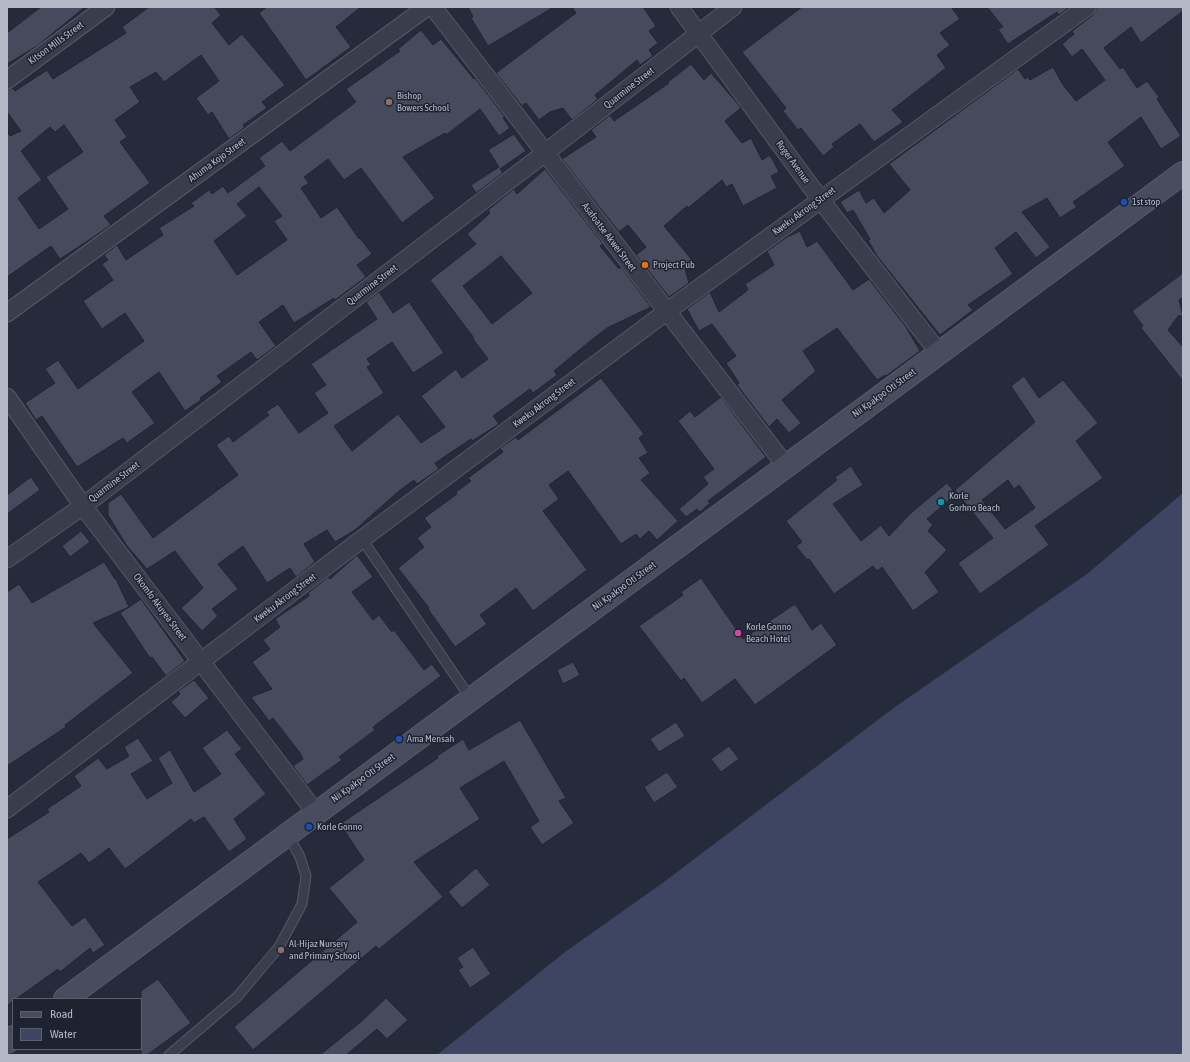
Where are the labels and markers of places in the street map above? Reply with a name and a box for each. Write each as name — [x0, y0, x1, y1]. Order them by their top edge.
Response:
place label: Bishop Bowers School — [397, 90, 449, 114]
marker: Bishop Bowers School — [384, 97, 394, 107]
place label: 1st stop — [1132, 196, 1160, 208]
marker: 1st stop — [1119, 197, 1129, 207]
place label: Project Pub — [653, 259, 695, 271]
marker: Project Pub — [640, 260, 650, 270]
place label: Korle Gorhno Beach — [949, 490, 1000, 514]
marker: Korle Gorhno Beach — [936, 497, 946, 507]
place label: Korle Gonno Beach Hotel — [746, 621, 791, 644]
marker: Korle Gonno Beach Hotel — [733, 628, 743, 638]
place label: Ama Mensah — [407, 733, 454, 745]
marker: Ama Mensah — [394, 734, 404, 744]
place label: Korle Gonno — [317, 821, 362, 833]
marker: Korle Gonno — [304, 822, 314, 832]
place label: Al-Hijaz Nursery and Primary School — [289, 938, 360, 962]
marker: Al-Hijaz Nursery and Primary School — [276, 945, 286, 955]

